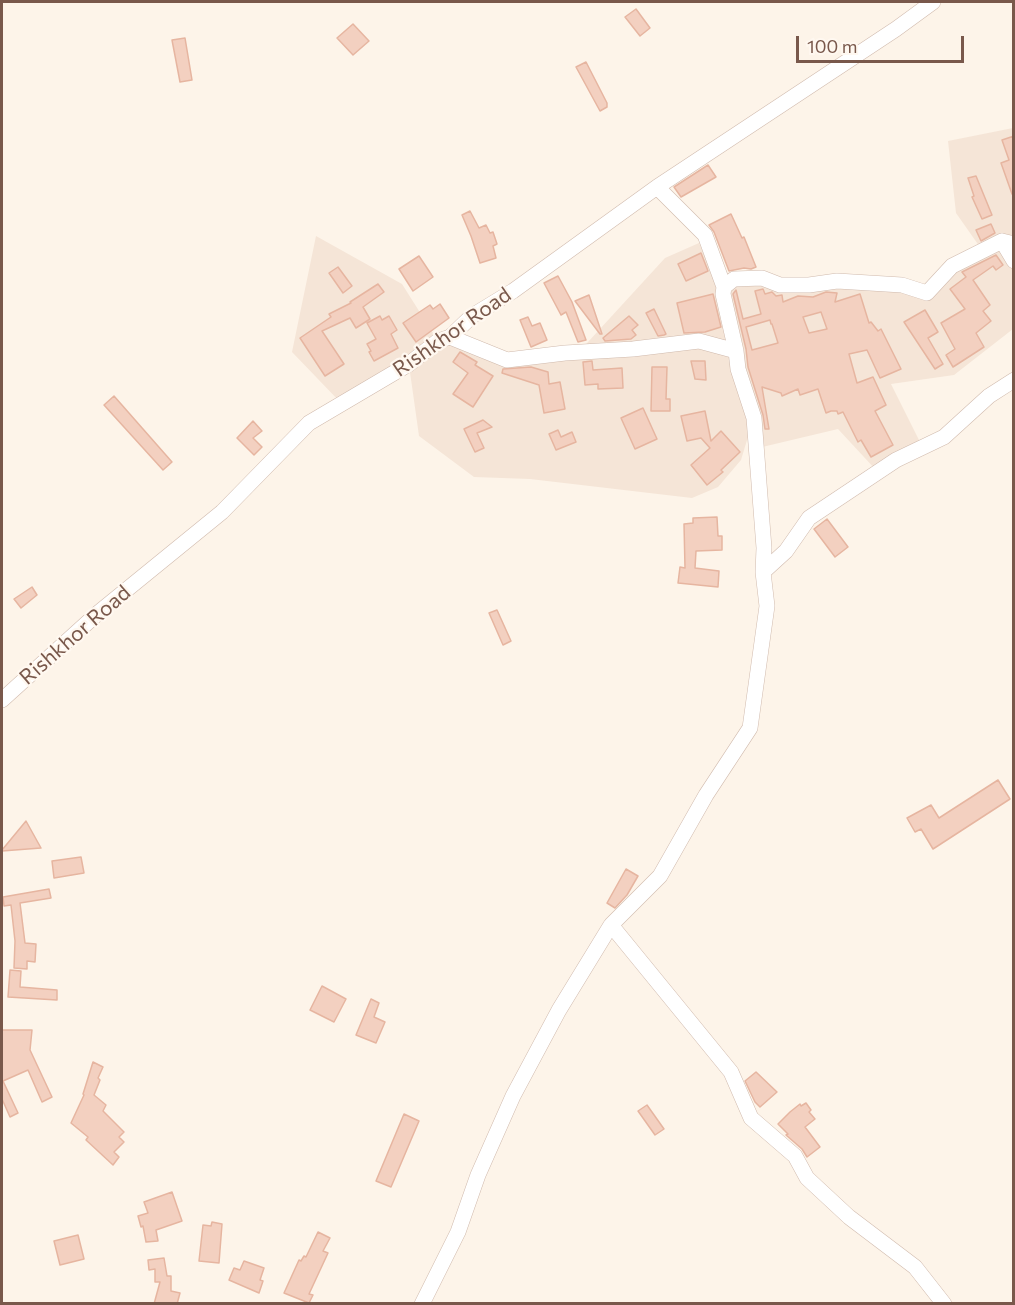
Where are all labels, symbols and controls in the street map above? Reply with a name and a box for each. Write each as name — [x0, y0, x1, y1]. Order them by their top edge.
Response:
scale bar — [799, 24, 967, 62]
text: 100 m — [807, 35, 857, 57]
street label: Rishkhor Road — [388, 282, 516, 382]
street label: Rishkhor Road — [14, 580, 136, 690]

